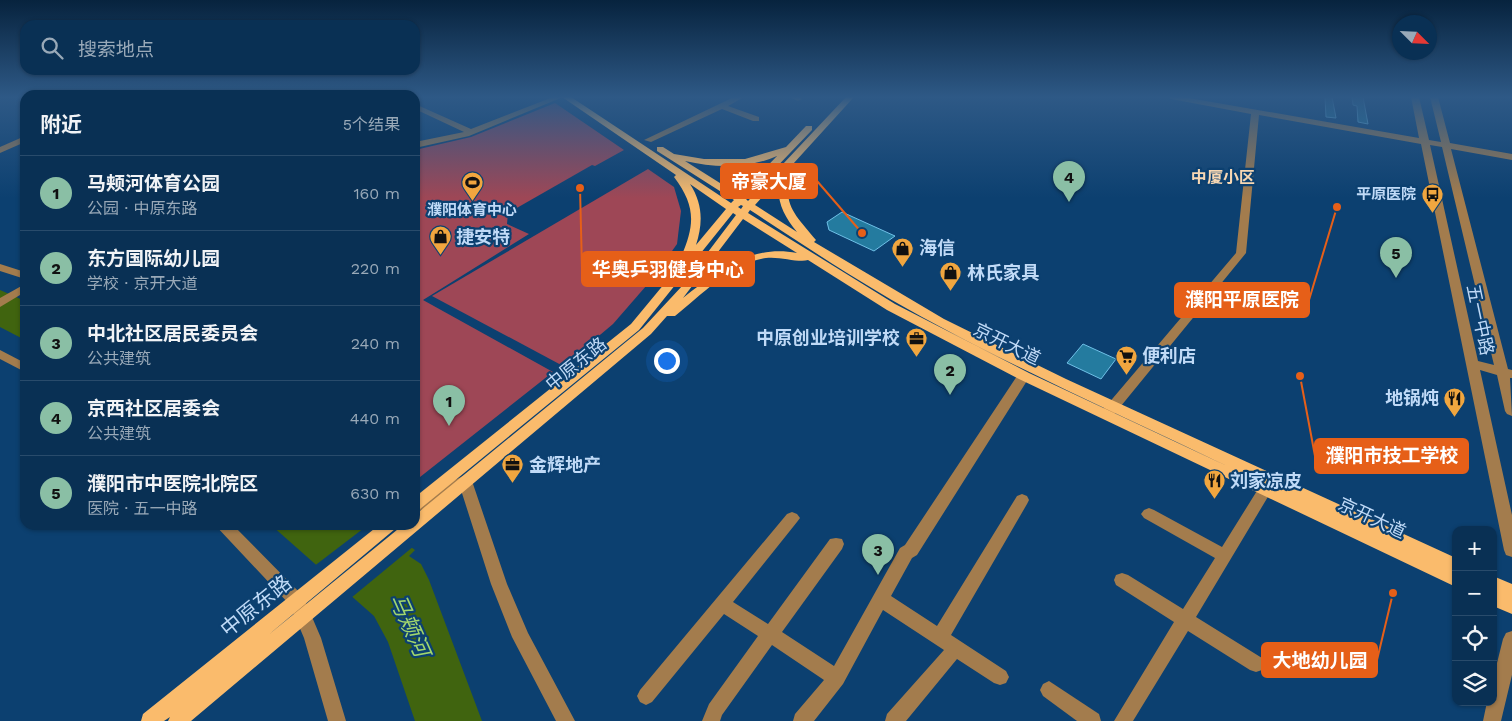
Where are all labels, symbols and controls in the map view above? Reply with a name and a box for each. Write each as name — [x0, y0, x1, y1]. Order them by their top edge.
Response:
north arrow — [1392, 15, 1437, 60]
search box — [20, 20, 420, 75]
icon: search — [38, 34, 66, 62]
text: 搜索地点 — [78, 38, 154, 61]
text: 附近 — [40, 112, 82, 137]
text: 5个结果 — [343, 115, 400, 134]
pin: 4 — [1053, 161, 1085, 202]
callout: 帝豪大厦 — [721, 164, 817, 198]
district label: 中厦小区 — [1191, 168, 1255, 187]
sports icon: 濮阳体育中心 — [460, 170, 484, 201]
text: 帝豪大厦 — [731, 170, 807, 193]
text: 马颊河体育公园 — [87, 172, 220, 195]
bus stop icon: 平原医院 — [1420, 182, 1444, 213]
text: 1 — [53, 184, 59, 203]
text: 160 m — [353, 184, 400, 203]
place label: 平原医院 — [1356, 185, 1416, 203]
text: 公园 · 中原东路 — [87, 199, 198, 218]
place label: 濮阳体育中心 — [427, 201, 517, 219]
shop icon: 捷安特 — [428, 225, 452, 256]
place label: 捷安特 — [456, 226, 510, 247]
shop icon: 海信 — [891, 236, 915, 267]
place label: 海信 — [919, 237, 955, 258]
pin: 5 — [1380, 237, 1412, 278]
text: 东方国际幼儿园 — [87, 247, 220, 270]
callout: 华奥乒羽健身中心 — [582, 252, 754, 286]
text: 华奥乒羽健身中心 — [592, 258, 744, 281]
text: 2 — [51, 259, 61, 278]
text: 220 m — [351, 259, 400, 278]
shop icon: 林氏家具 — [939, 261, 963, 292]
place label: 林氏家具 — [967, 262, 1039, 283]
text: 学校 · 京开大道 — [87, 274, 198, 293]
street label: 五一中路 — [1463, 282, 1498, 357]
callout: 濮阳平原医院 — [1175, 283, 1309, 317]
text: 濮阳平原医院 — [1185, 288, 1299, 311]
street label: 京开大道 — [970, 318, 1044, 369]
text: 中北社区居民委员会 — [87, 322, 258, 345]
office icon: 中原创业培训学校 — [904, 326, 928, 357]
place label: 中原创业培训学校 — [756, 327, 900, 348]
street label: 中原东路 — [541, 333, 610, 394]
text: 3 — [51, 334, 61, 353]
text: 240 m — [351, 334, 400, 353]
supermarket icon: 便利店 — [1114, 344, 1138, 375]
place label: 便利店 — [1142, 345, 1196, 366]
your location — [654, 348, 680, 374]
text: 公共建筑 — [87, 349, 151, 368]
pin: 2 — [934, 354, 966, 395]
pin: 1 — [433, 385, 465, 426]
restaurant icon: 地锅炖 — [1443, 386, 1467, 417]
place label: 地锅炖 — [1385, 387, 1439, 408]
text: 京西社区居委会 — [87, 397, 220, 420]
text: 4 — [51, 409, 61, 428]
text: 440 m — [350, 409, 400, 428]
text: 公共建筑 — [87, 424, 151, 443]
callout: 濮阳市技工学校 — [1315, 439, 1468, 473]
text: 濮阳市技工学校 — [1325, 444, 1459, 467]
office icon: 金辉地产 — [501, 453, 525, 484]
place label: 金辉地产 — [529, 454, 601, 475]
restaurant icon: 刘家凉皮 — [1202, 469, 1226, 500]
place label: 刘家凉皮 — [1230, 470, 1302, 491]
text: 濮阳市中医院北院区 — [87, 472, 258, 495]
text: 5 — [51, 484, 61, 503]
text: 630 m — [350, 484, 400, 503]
street label: 京开大道 — [1335, 493, 1409, 542]
text: 医院 · 五一中路 — [87, 499, 198, 518]
map controls — [1452, 526, 1497, 706]
button: + — [1452, 526, 1497, 571]
pin: 3 — [862, 534, 894, 575]
street label: 中原东路 — [215, 569, 296, 642]
button: − — [1452, 571, 1497, 616]
water label: 马颊河 — [385, 590, 436, 664]
button: locate — [1452, 616, 1497, 661]
callout: 大地幼儿园 — [1262, 643, 1377, 677]
text: 大地幼儿园 — [1272, 649, 1368, 672]
button: layers — [1452, 661, 1497, 706]

